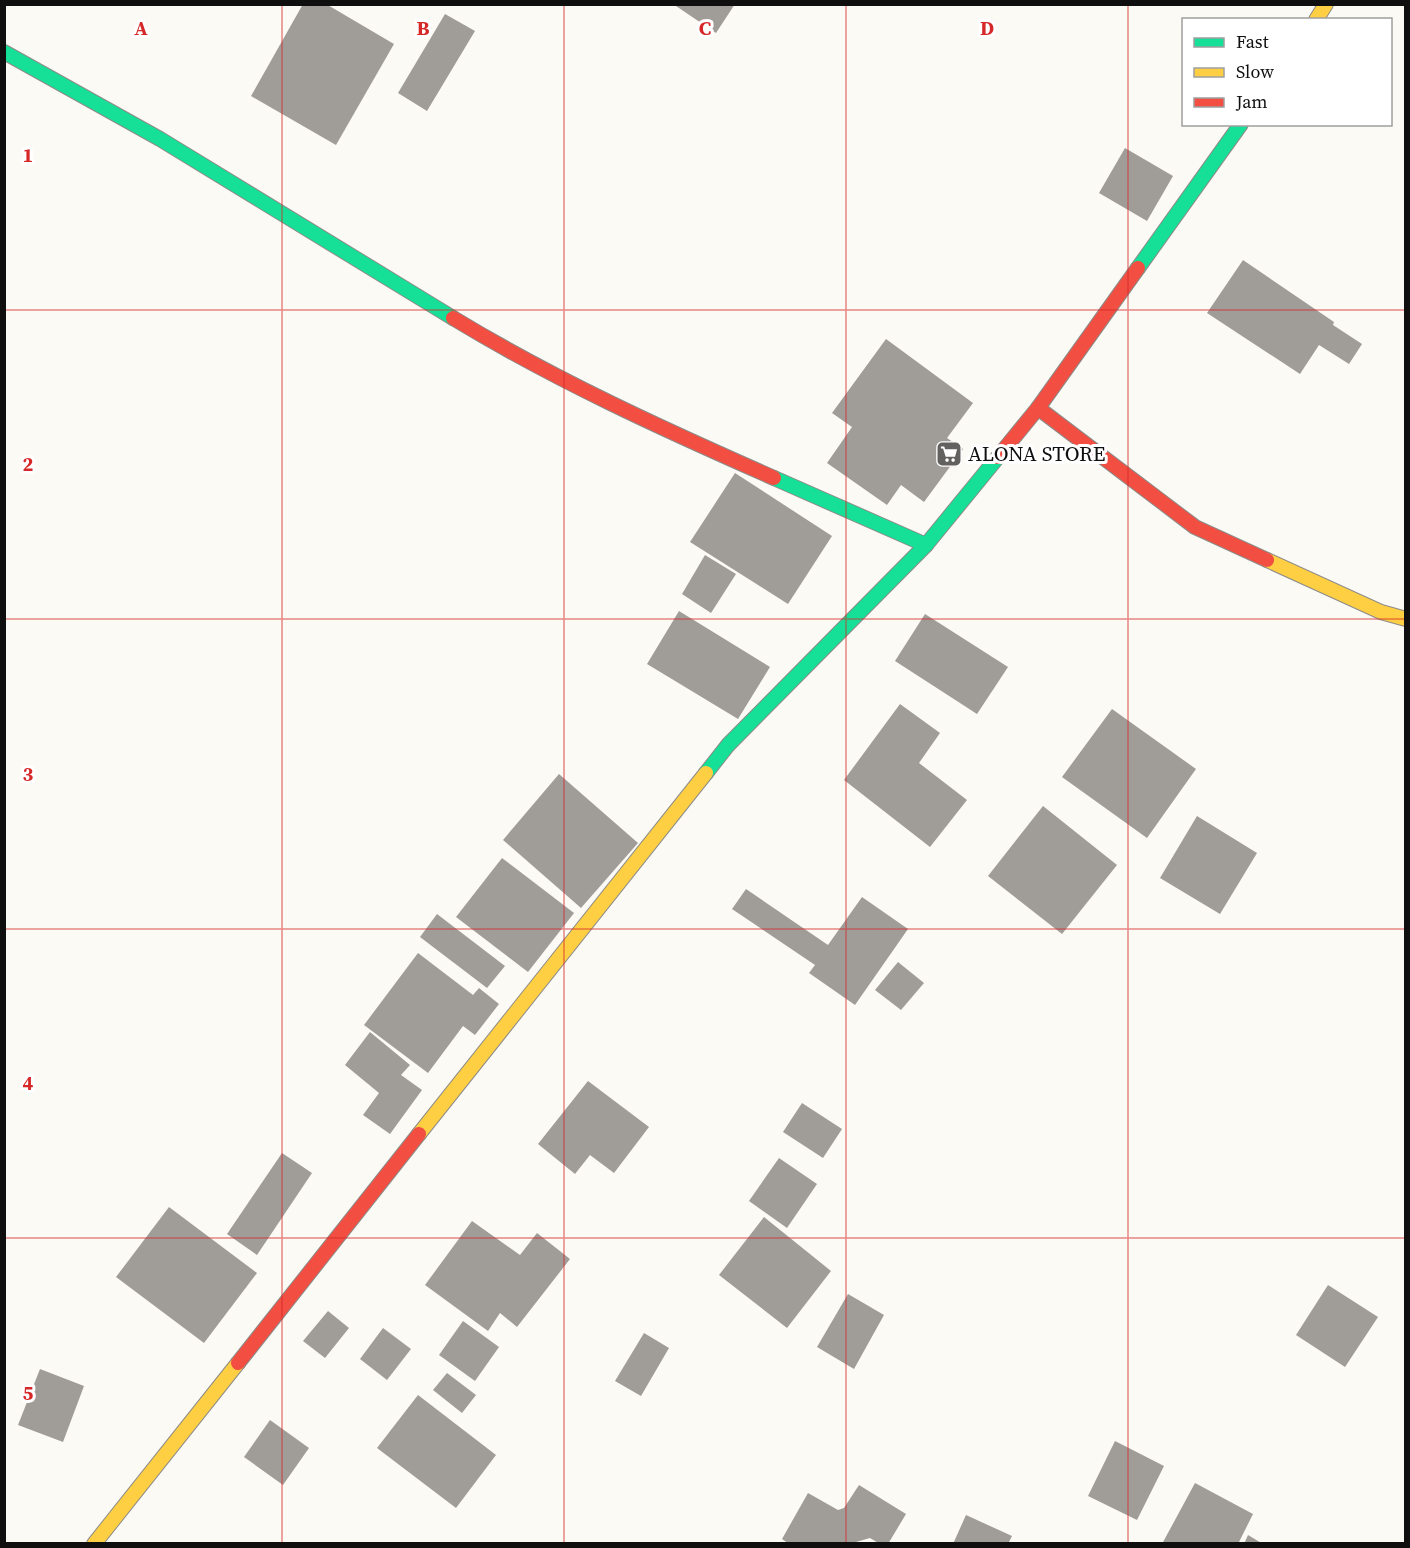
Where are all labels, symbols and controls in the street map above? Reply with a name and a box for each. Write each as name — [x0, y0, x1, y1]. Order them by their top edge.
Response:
text: A — [134, 14, 148, 42]
text: B — [416, 14, 430, 42]
text: C — [699, 14, 711, 42]
text: D — [980, 14, 994, 42]
legend — [1182, 18, 1392, 126]
text: Fast — [1236, 29, 1269, 54]
text: Slow — [1236, 59, 1274, 84]
text: Jam — [1235, 89, 1268, 114]
text: 1 — [23, 141, 33, 169]
supermarket icon: ALONA STORE — [934, 439, 964, 469]
place label: ALONA STORE — [968, 439, 1105, 468]
text: 2 — [23, 450, 34, 478]
text: 3 — [23, 760, 34, 788]
text: 4 — [23, 1069, 34, 1097]
text: 5 — [23, 1379, 34, 1407]

